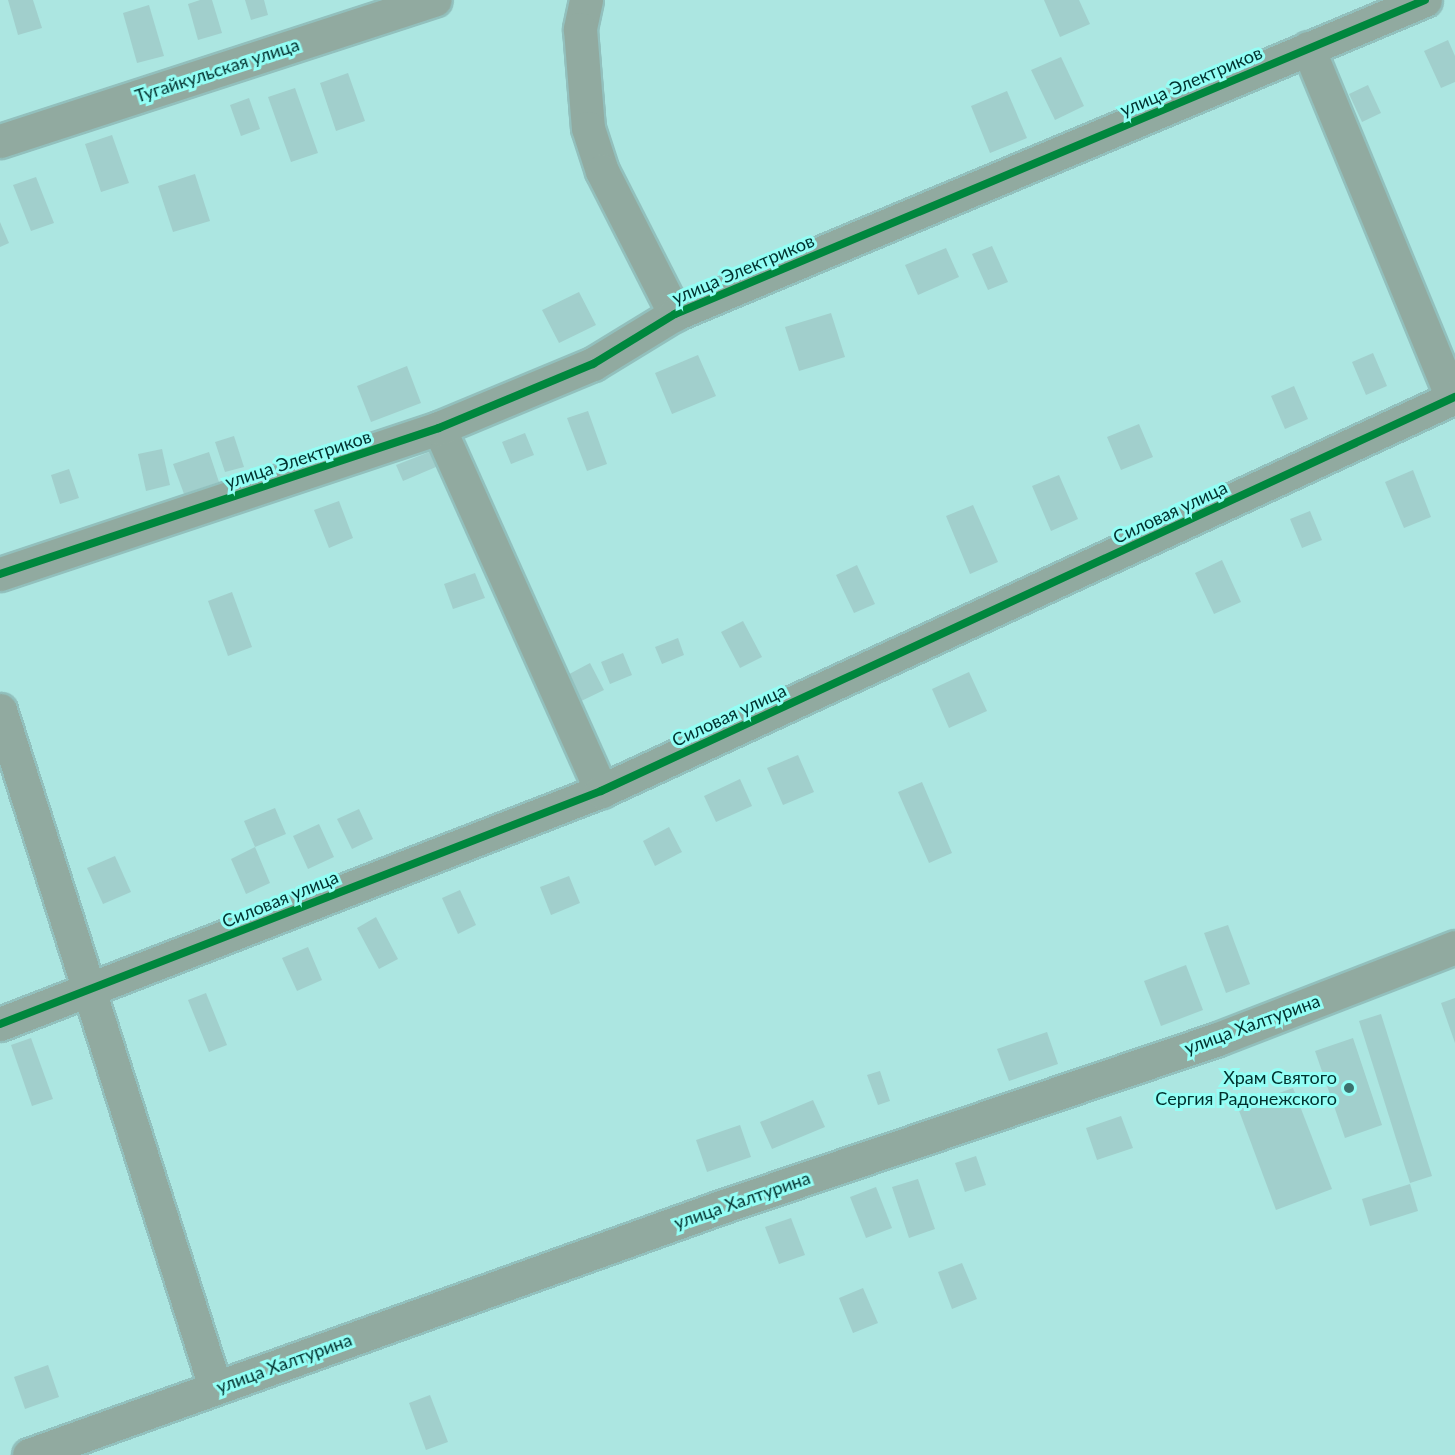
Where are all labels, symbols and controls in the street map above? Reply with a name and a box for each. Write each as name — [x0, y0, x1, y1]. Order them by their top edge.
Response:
street label: Тугайкульская улица — [132, 33, 302, 107]
street label: улица Электриков — [1117, 41, 1265, 121]
street label: улица Электриков — [669, 229, 817, 309]
street label: улица Электриков — [222, 425, 374, 493]
street label: Силовая улица — [1109, 476, 1231, 548]
street label: Силовая улица — [668, 679, 790, 751]
street label: Силовая улица — [219, 866, 341, 932]
street label: улица Халтурина — [1181, 989, 1323, 1059]
place label: Храм Святого Сергия Радонежского — [1155, 1067, 1337, 1110]
marker: Храм Святого Сергия Радонежского — [1342, 1081, 1356, 1095]
street label: улица Халтурина — [671, 1167, 813, 1233]
street label: улица Халтурина — [213, 1328, 355, 1398]

